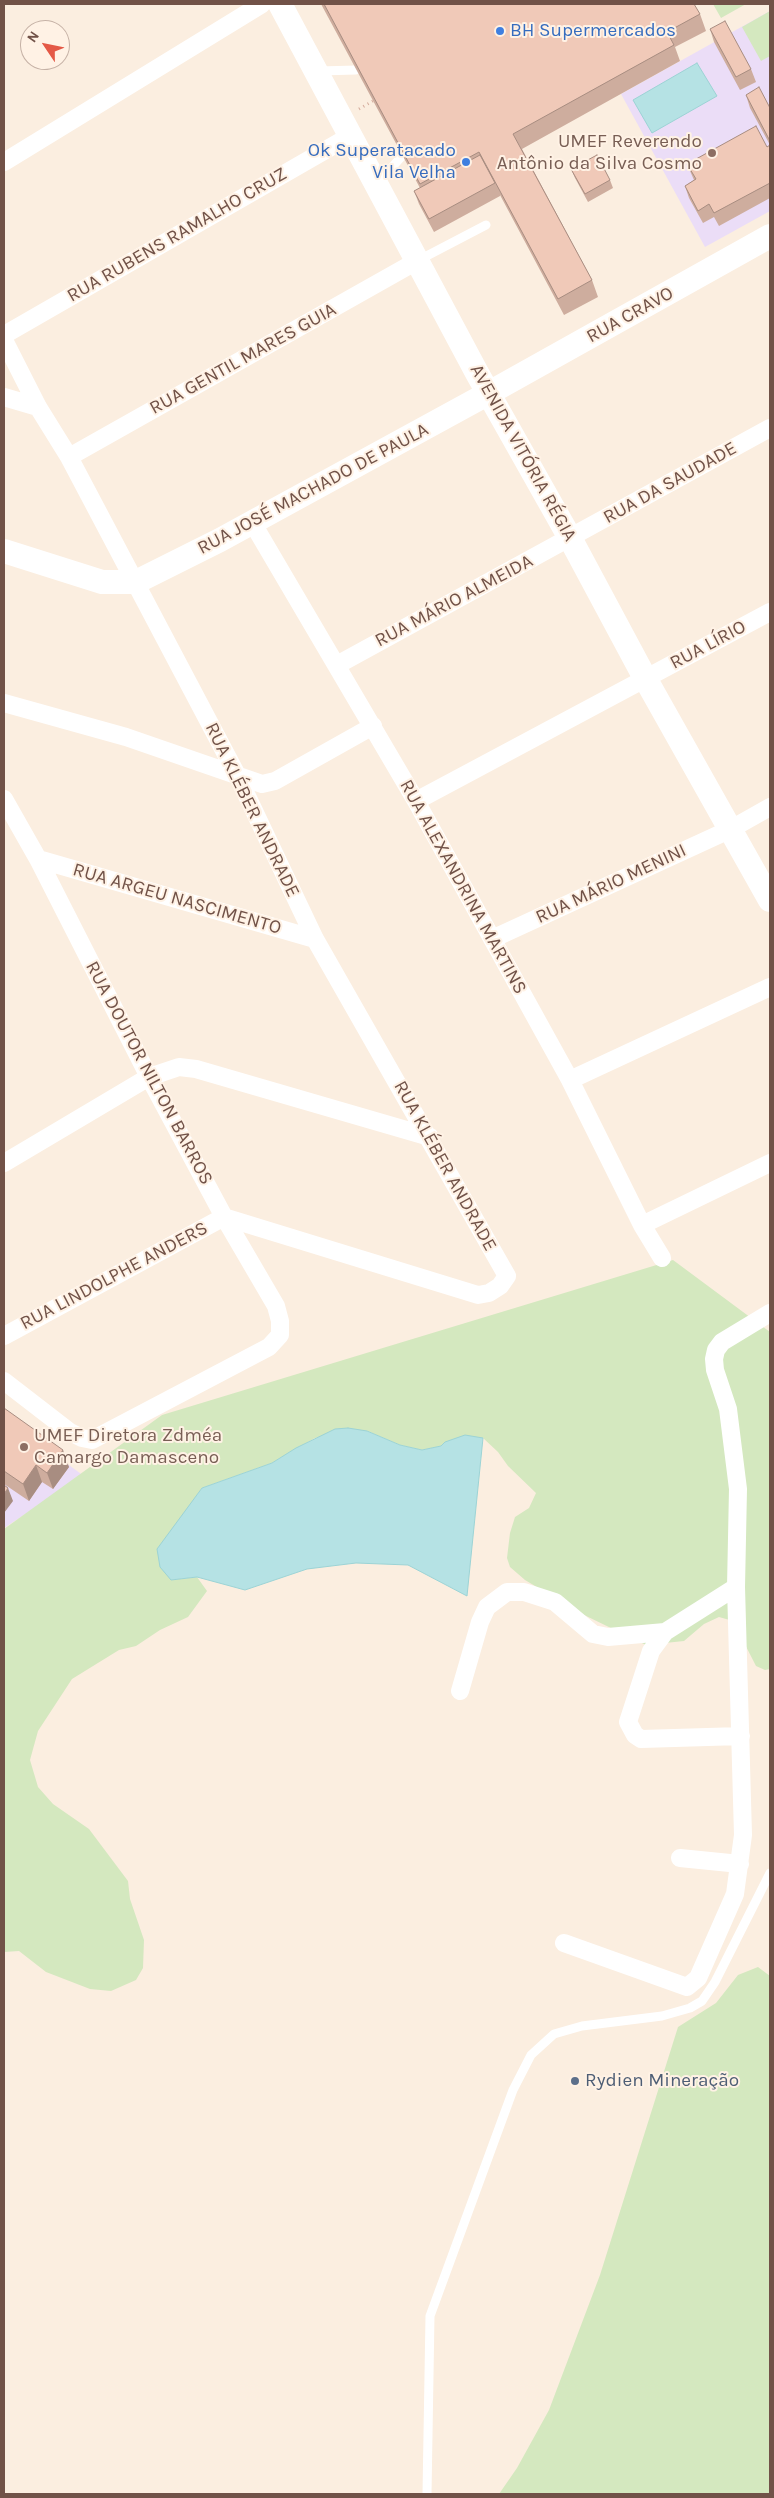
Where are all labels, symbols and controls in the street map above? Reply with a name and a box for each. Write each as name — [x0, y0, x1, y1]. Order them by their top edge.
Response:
north arrow — [20, 20, 70, 70]
place label: BH Supermercados — [510, 20, 676, 42]
marker: BH Supermercados — [494, 25, 506, 37]
text: N — [23, 28, 43, 46]
place label: UMEF Reverendo Antônio da Silva Cosmo — [497, 131, 702, 175]
place label: Ok Superatacado Vila Velha — [308, 140, 456, 184]
marker: UMEF Reverendo Antônio da Silva Cosmo — [706, 147, 718, 159]
marker: Ok Superatacado Vila Velha — [460, 156, 472, 168]
street label: RUA RUBENS RAMALHO CRUZ — [63, 163, 291, 307]
street label: RUA CRAVO — [583, 282, 677, 348]
street label: RUA GENTIL MARES GUIA — [146, 298, 340, 420]
street label: AVENIDA VITÓRIA RÉGIA — [465, 360, 581, 546]
street label: RUA JOSÉ MACHADO DE PAULA — [194, 418, 432, 560]
street label: RUA DA SAUDADE — [599, 437, 741, 529]
street label: RUA MÁRIO ALMEIDA — [371, 550, 537, 652]
street label: RUA LÍRIO — [666, 615, 750, 675]
street label: RUA KLÉBER ANDRADE — [200, 719, 304, 901]
street label: RUA ALEXANDRINA MARTINS — [394, 776, 532, 998]
street label: RUA MÁRIO MENINI — [532, 839, 690, 929]
street label: RUA ARGEU NASCIMENTO — [70, 858, 284, 940]
street label: RUA DOUTOR NILTON BARROS — [80, 957, 218, 1189]
street label: RUA KLÉBER ANDRADE — [389, 1077, 501, 1255]
street label: RUA LINDOLPHE ANDERS — [16, 1217, 212, 1335]
place label: UMEF Diretora Zdméa Camargo Damasceno — [34, 1425, 222, 1469]
marker: UMEF Diretora Zdméa Camargo Damasceno — [18, 1441, 30, 1453]
place label: Rydien Mineração — [585, 2070, 739, 2092]
marker: Rydien Mineração — [569, 2075, 581, 2087]

